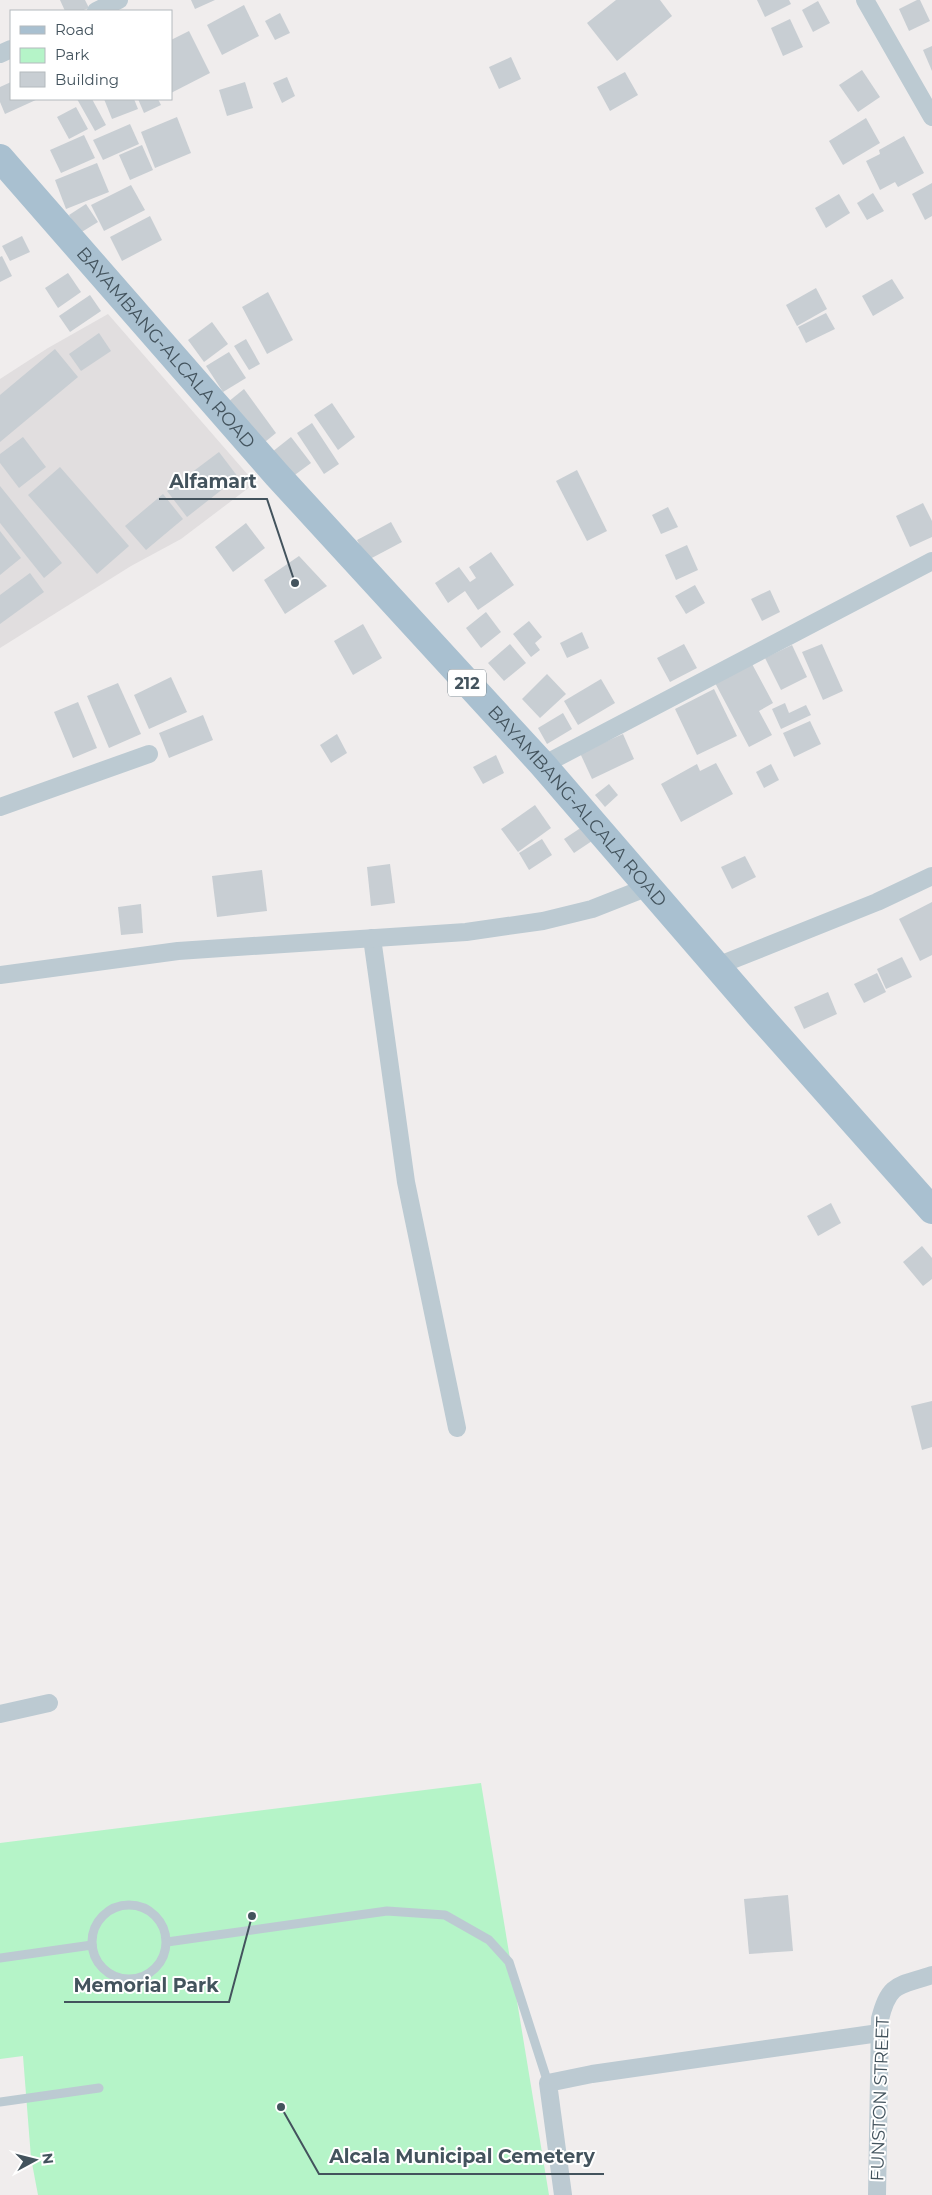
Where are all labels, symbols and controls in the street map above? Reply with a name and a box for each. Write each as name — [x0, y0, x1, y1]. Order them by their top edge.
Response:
legend — [10, 10, 172, 100]
text: Road — [55, 20, 94, 39]
text: Park — [55, 45, 89, 64]
text: Building — [55, 70, 119, 89]
street label: BAYAMBANG-ALCALA ROAD — [72, 242, 260, 453]
callout: Alfamart — [159, 465, 267, 499]
text: Alfamart — [168, 470, 257, 493]
road number: 212 — [448, 670, 486, 696]
street label: BAYAMBANG-ALCALA ROAD — [483, 701, 671, 911]
callout: Memorial Park — [64, 1968, 229, 2002]
text: Memorial Park — [73, 1974, 219, 1997]
street label: FUNSTON STREET — [866, 2016, 894, 2182]
north arrow — [10, 2135, 60, 2185]
callout: Alcala Municipal Cemetery — [319, 2140, 604, 2174]
text: Alcala Municipal Cemetery — [328, 2145, 595, 2168]
text: N — [38, 2152, 58, 2165]

